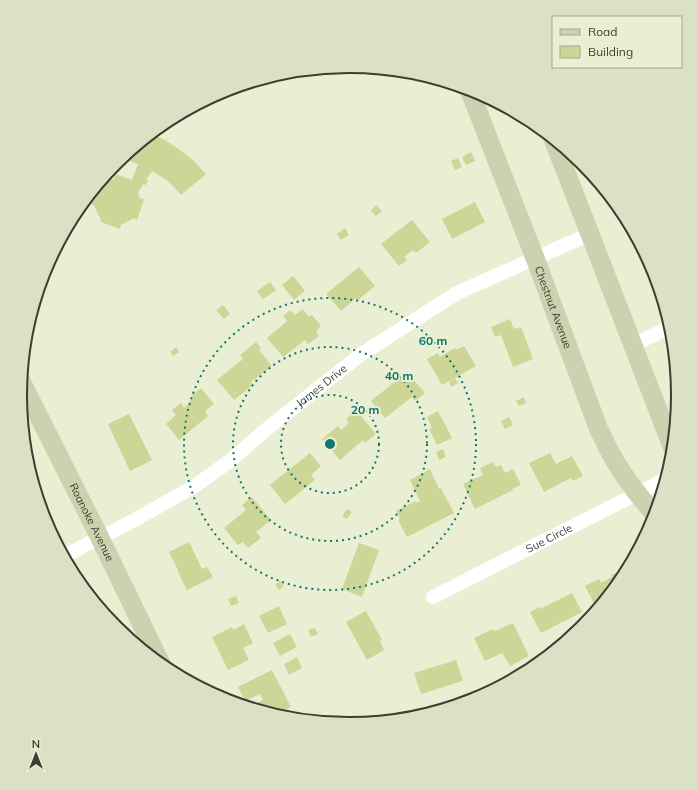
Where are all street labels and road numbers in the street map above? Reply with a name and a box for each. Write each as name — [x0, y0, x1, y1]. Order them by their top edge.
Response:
street label: Chestnut Avenue — [532, 264, 575, 351]
street label: James Drive — [293, 361, 350, 410]
street label: Roanoke Avenue — [66, 481, 117, 564]
street label: Sue Circle — [523, 521, 575, 556]

